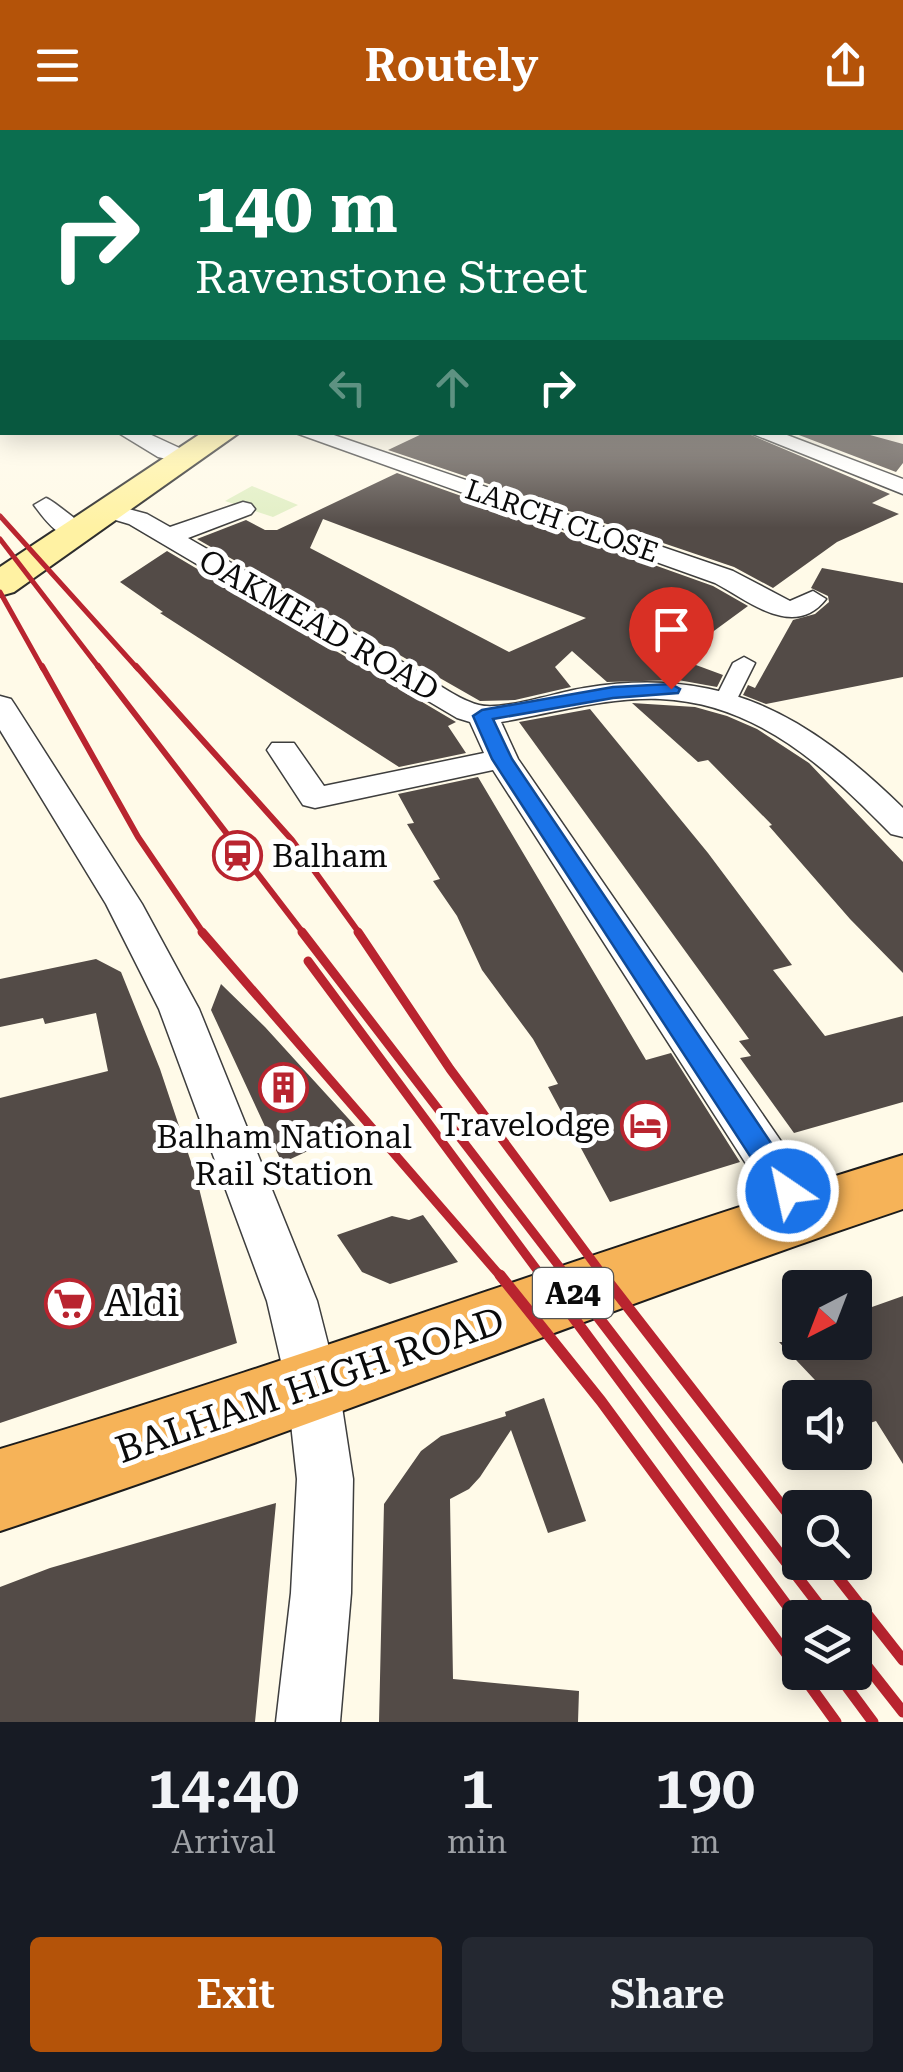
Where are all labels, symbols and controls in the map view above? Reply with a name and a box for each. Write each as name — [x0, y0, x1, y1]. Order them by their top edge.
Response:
icon: menu — [30, 38, 85, 93]
icon: share — [818, 38, 873, 93]
text: Routely — [365, 39, 538, 92]
text: 140 m — [195, 167, 398, 249]
icon: right — [30, 170, 160, 300]
text: Ravenstone Street — [195, 251, 588, 304]
icon: left — [320, 360, 375, 415]
icon: ahead — [425, 360, 480, 415]
icon: right — [530, 360, 585, 415]
street label: LARCH CLOSE — [461, 473, 663, 569]
street label: OAKMEAD ROAD — [192, 541, 446, 709]
pin — [629, 587, 714, 690]
icon: arrive — [644, 602, 699, 657]
station icon: Balham — [211, 830, 263, 882]
place label: Balham — [272, 837, 388, 875]
building icon: Balham National Rail Station — [258, 1061, 310, 1113]
hotel icon: Travelodge — [619, 1099, 671, 1151]
place label: Travelodge — [439, 1106, 610, 1144]
place label: Balham National Rail Station — [156, 1118, 412, 1193]
position arrow — [736, 1139, 840, 1243]
road number: A24 — [533, 1268, 613, 1318]
north arrow — [782, 1270, 872, 1360]
map controls — [782, 1270, 872, 1690]
supermarket icon: Aldi — [43, 1277, 95, 1329]
place label: Aldi — [104, 1281, 179, 1325]
street label: BALHAM HIGH ROAD — [110, 1298, 510, 1472]
button: sound — [782, 1380, 872, 1470]
button: search — [782, 1490, 872, 1580]
button: layers — [782, 1600, 872, 1690]
text: 14:40 — [148, 1752, 300, 1823]
text: 1 — [460, 1752, 494, 1823]
text: 190 — [655, 1752, 755, 1823]
text: Arrival — [172, 1823, 276, 1861]
text: min — [447, 1823, 507, 1861]
text: m — [690, 1823, 720, 1861]
button: Exit — [30, 1937, 442, 2052]
button: Share — [462, 1937, 873, 2052]

